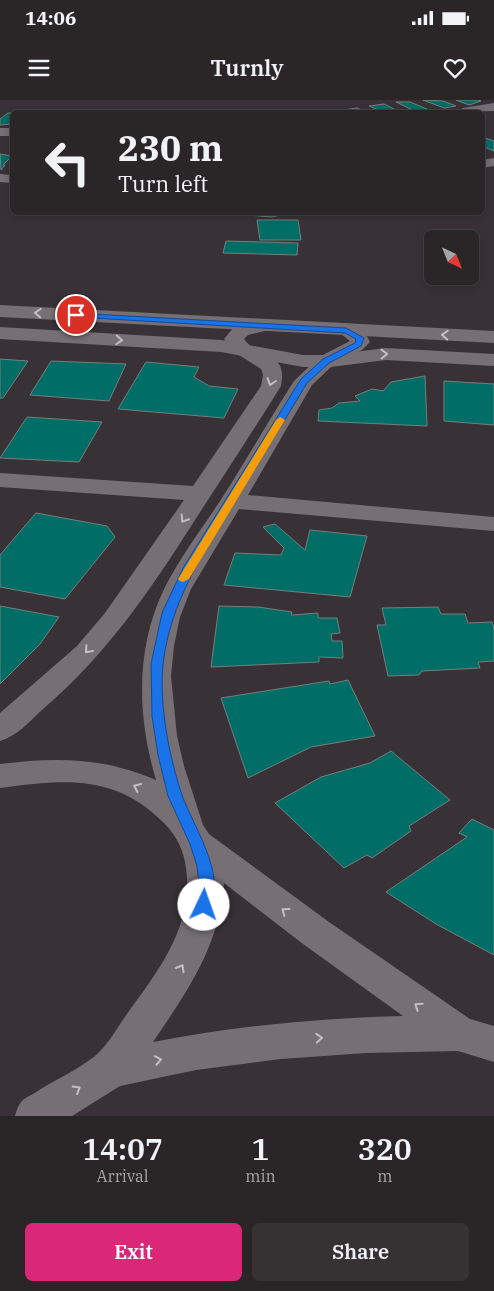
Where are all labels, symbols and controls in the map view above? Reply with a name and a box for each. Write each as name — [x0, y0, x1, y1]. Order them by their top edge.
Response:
text: 14:06 — [25, 6, 76, 30]
text: Turnly — [210, 53, 284, 82]
icon: menu — [25, 54, 53, 82]
icon: heart — [441, 54, 469, 82]
text: 230 m — [118, 125, 223, 171]
icon: left — [35, 130, 100, 195]
text: Turn left — [118, 169, 208, 198]
north arrow — [424, 230, 479, 285]
map controls — [424, 230, 479, 285]
pin — [55, 294, 97, 336]
icon: arrive — [62, 301, 90, 329]
one-way arrow — [34, 308, 42, 319]
one-way arrow — [441, 330, 449, 340]
one-way arrow — [115, 334, 123, 345]
one-way arrow — [380, 349, 388, 359]
one-way arrow — [266, 377, 276, 386]
one-way arrow — [181, 513, 190, 523]
one-way arrow — [85, 645, 94, 654]
one-way arrow — [133, 782, 142, 793]
position arrow — [177, 878, 229, 930]
one-way arrow — [282, 908, 291, 917]
one-way arrow — [174, 964, 184, 973]
one-way arrow — [414, 1003, 423, 1012]
one-way arrow — [315, 1033, 323, 1044]
one-way arrow — [153, 1055, 162, 1065]
one-way arrow — [71, 1085, 80, 1095]
text: 14:07 — [82, 1129, 163, 1168]
text: 1 — [251, 1129, 269, 1168]
text: 320 — [358, 1129, 412, 1168]
text: Arrival — [97, 1166, 149, 1186]
text: min — [245, 1166, 276, 1186]
text: m — [377, 1166, 392, 1186]
button: Exit — [25, 1223, 242, 1281]
button: Share — [252, 1223, 469, 1281]

